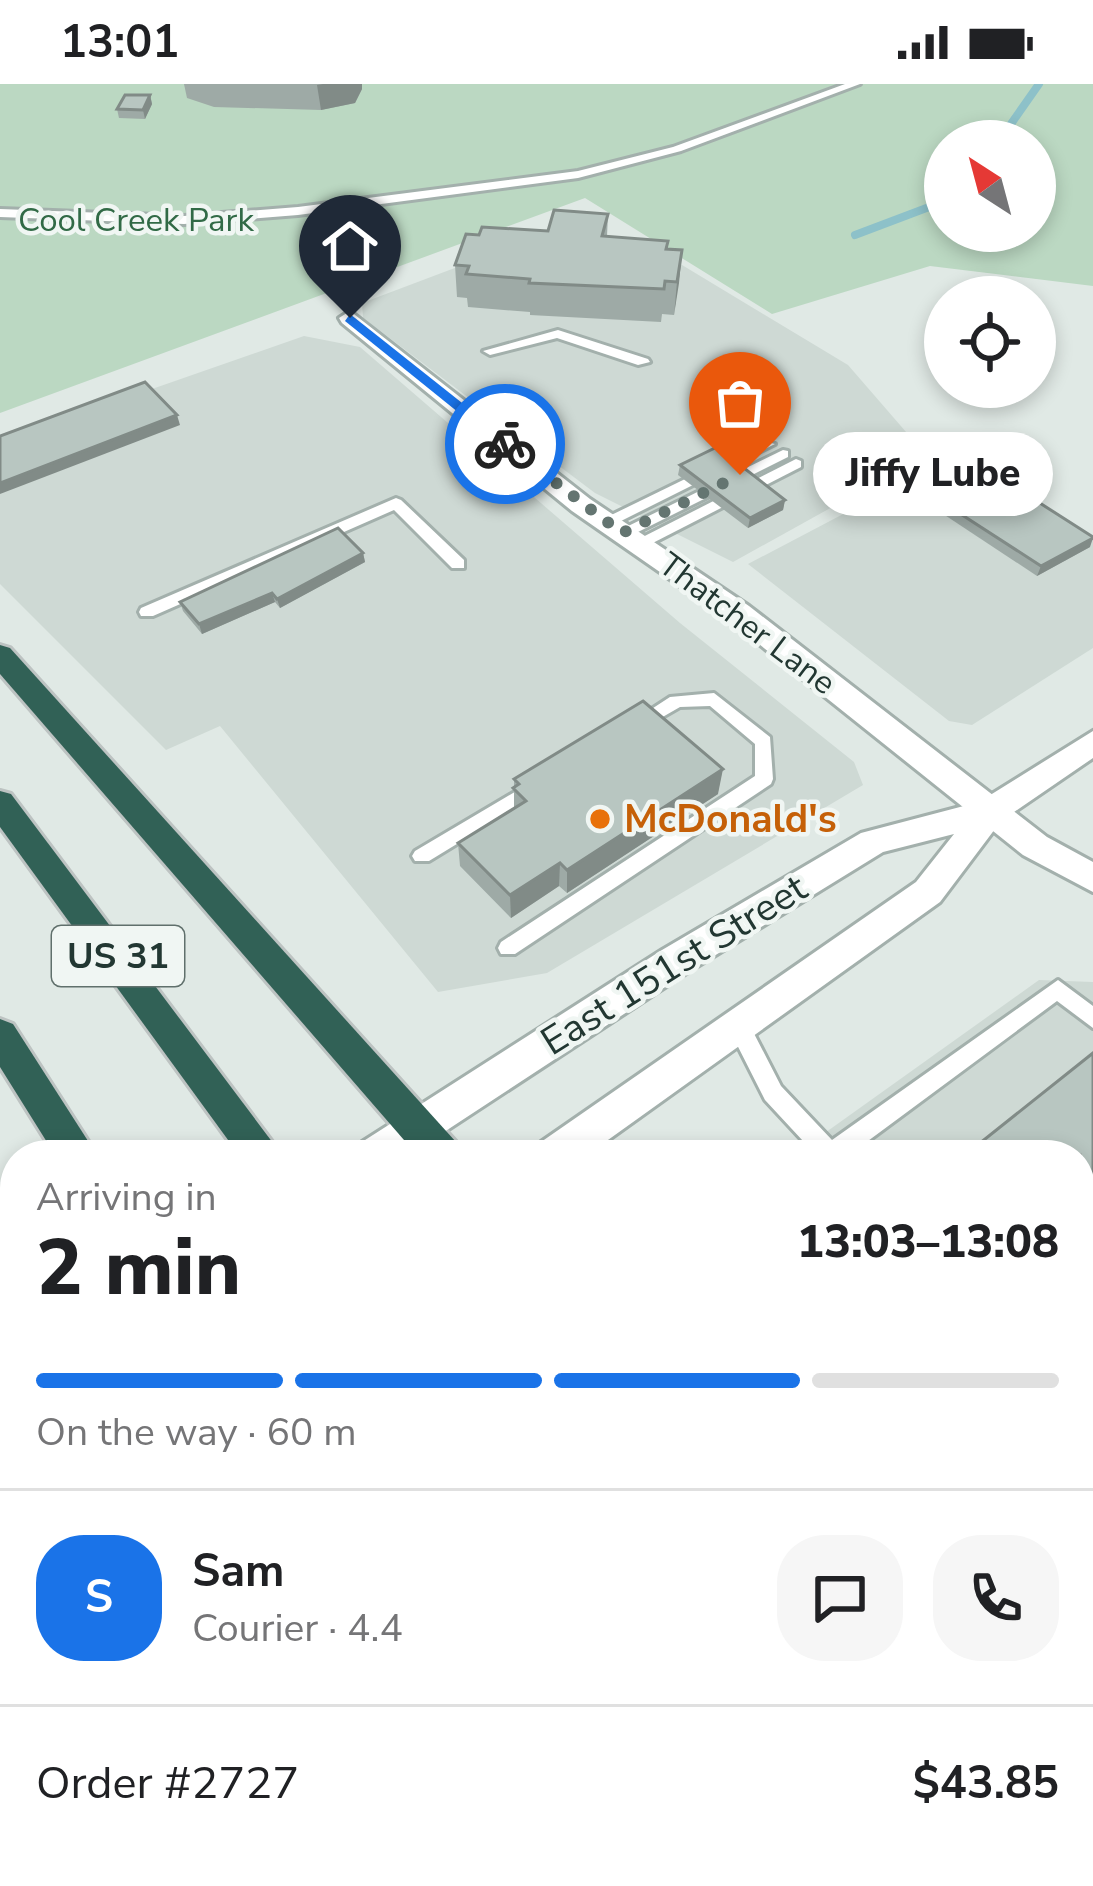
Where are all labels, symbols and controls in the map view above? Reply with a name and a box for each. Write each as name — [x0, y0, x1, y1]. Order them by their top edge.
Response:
text: 13:01 — [60, 12, 179, 73]
north arrow — [924, 120, 1056, 252]
map controls — [924, 120, 1056, 408]
pin — [299, 195, 401, 318]
park label: Cool Creek Park — [18, 198, 254, 243]
icon: home — [317, 213, 383, 279]
button: locate — [924, 276, 1056, 408]
pin — [689, 352, 791, 475]
icon: bag — [707, 370, 773, 436]
courier — [445, 384, 565, 504]
icon: bike — [472, 411, 538, 477]
callout: Jiffy Lube — [812, 433, 1052, 517]
text: Jiffy Lube — [845, 447, 1021, 500]
street label: Thatcher Lane — [649, 543, 845, 705]
place label: McDonald's — [624, 793, 837, 846]
marker: McDonald's — [587, 806, 613, 832]
street label: East 151st Street — [531, 862, 817, 1068]
road number: US 31 — [52, 926, 184, 986]
text: Arriving in — [36, 1171, 217, 1224]
text: 13:03–13:08 — [797, 1212, 1059, 1273]
text: 2 min — [36, 1215, 241, 1322]
text: On the way · 60 m — [36, 1406, 357, 1459]
button: chat — [777, 1535, 903, 1661]
button: phone — [933, 1535, 1059, 1661]
text: Sam — [192, 1541, 284, 1602]
text: S — [85, 1567, 113, 1628]
text: Courier · 4.4 — [192, 1602, 403, 1655]
text: Order #2727 — [36, 1753, 299, 1814]
text: $43.85 — [913, 1753, 1059, 1814]

